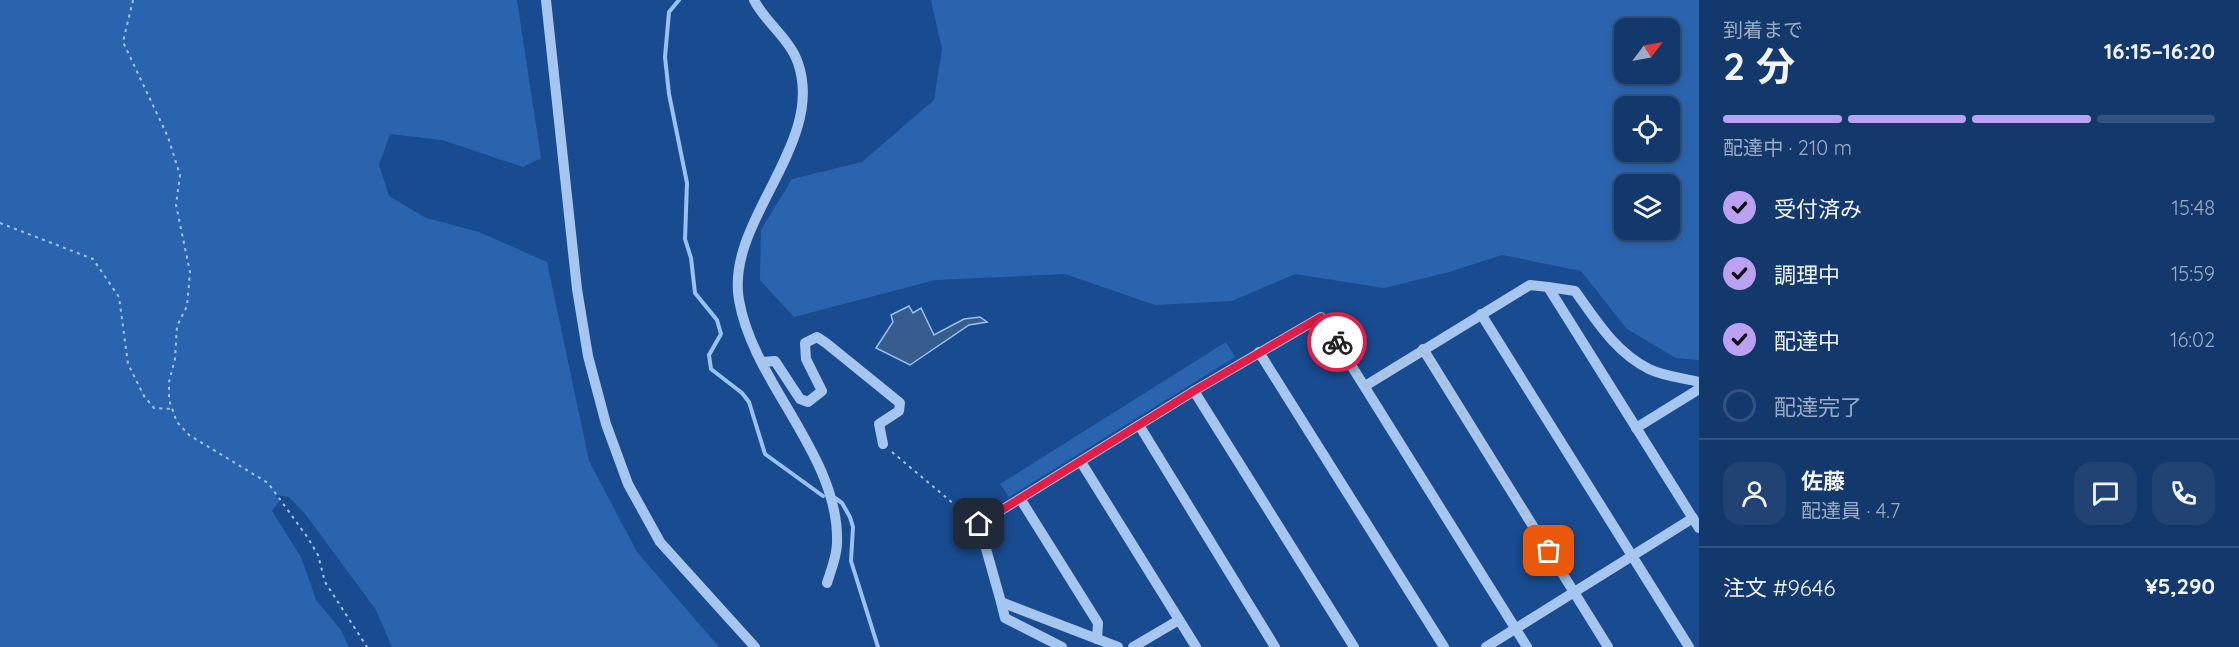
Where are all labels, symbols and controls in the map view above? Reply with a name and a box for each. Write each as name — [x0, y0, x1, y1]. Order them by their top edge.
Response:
text: 到着まで — [1723, 17, 1803, 42]
north arrow — [1614, 18, 1680, 84]
map controls — [1614, 18, 1680, 240]
text: 16:15–16:20 — [2104, 37, 2215, 65]
text: 2 分 — [1723, 41, 1795, 90]
button: locate — [1614, 96, 1680, 162]
text: 配達中 · 210 m — [1723, 135, 1852, 160]
button: layers — [1614, 174, 1680, 240]
icon: check — [1723, 191, 1756, 224]
text: 受付済み — [1774, 195, 1862, 223]
text: 15:48 — [2172, 195, 2215, 220]
icon: check — [1723, 257, 1756, 290]
text: 調理中 — [1774, 261, 1840, 289]
text: 15:59 — [2171, 261, 2215, 286]
courier — [1307, 312, 1367, 372]
icon: check — [1723, 323, 1756, 356]
icon: bike — [1321, 326, 1354, 359]
text: 配達中 — [1774, 327, 1840, 355]
text: 16:02 — [2170, 327, 2215, 352]
text: 配達完了 — [1774, 393, 1862, 421]
button: person — [1723, 462, 1786, 525]
button: chat — [2074, 462, 2137, 525]
button: phone — [2152, 462, 2215, 525]
text: 佐藤 — [1801, 467, 1845, 495]
pin — [953, 498, 1004, 549]
text: 配達員 · 4.7 — [1801, 498, 1900, 523]
icon: home — [962, 507, 995, 540]
pin — [1523, 525, 1574, 576]
icon: bag — [1532, 534, 1565, 567]
text: ¥5,290 — [2145, 572, 2215, 600]
text: 注文 #9646 — [1723, 574, 1835, 602]

